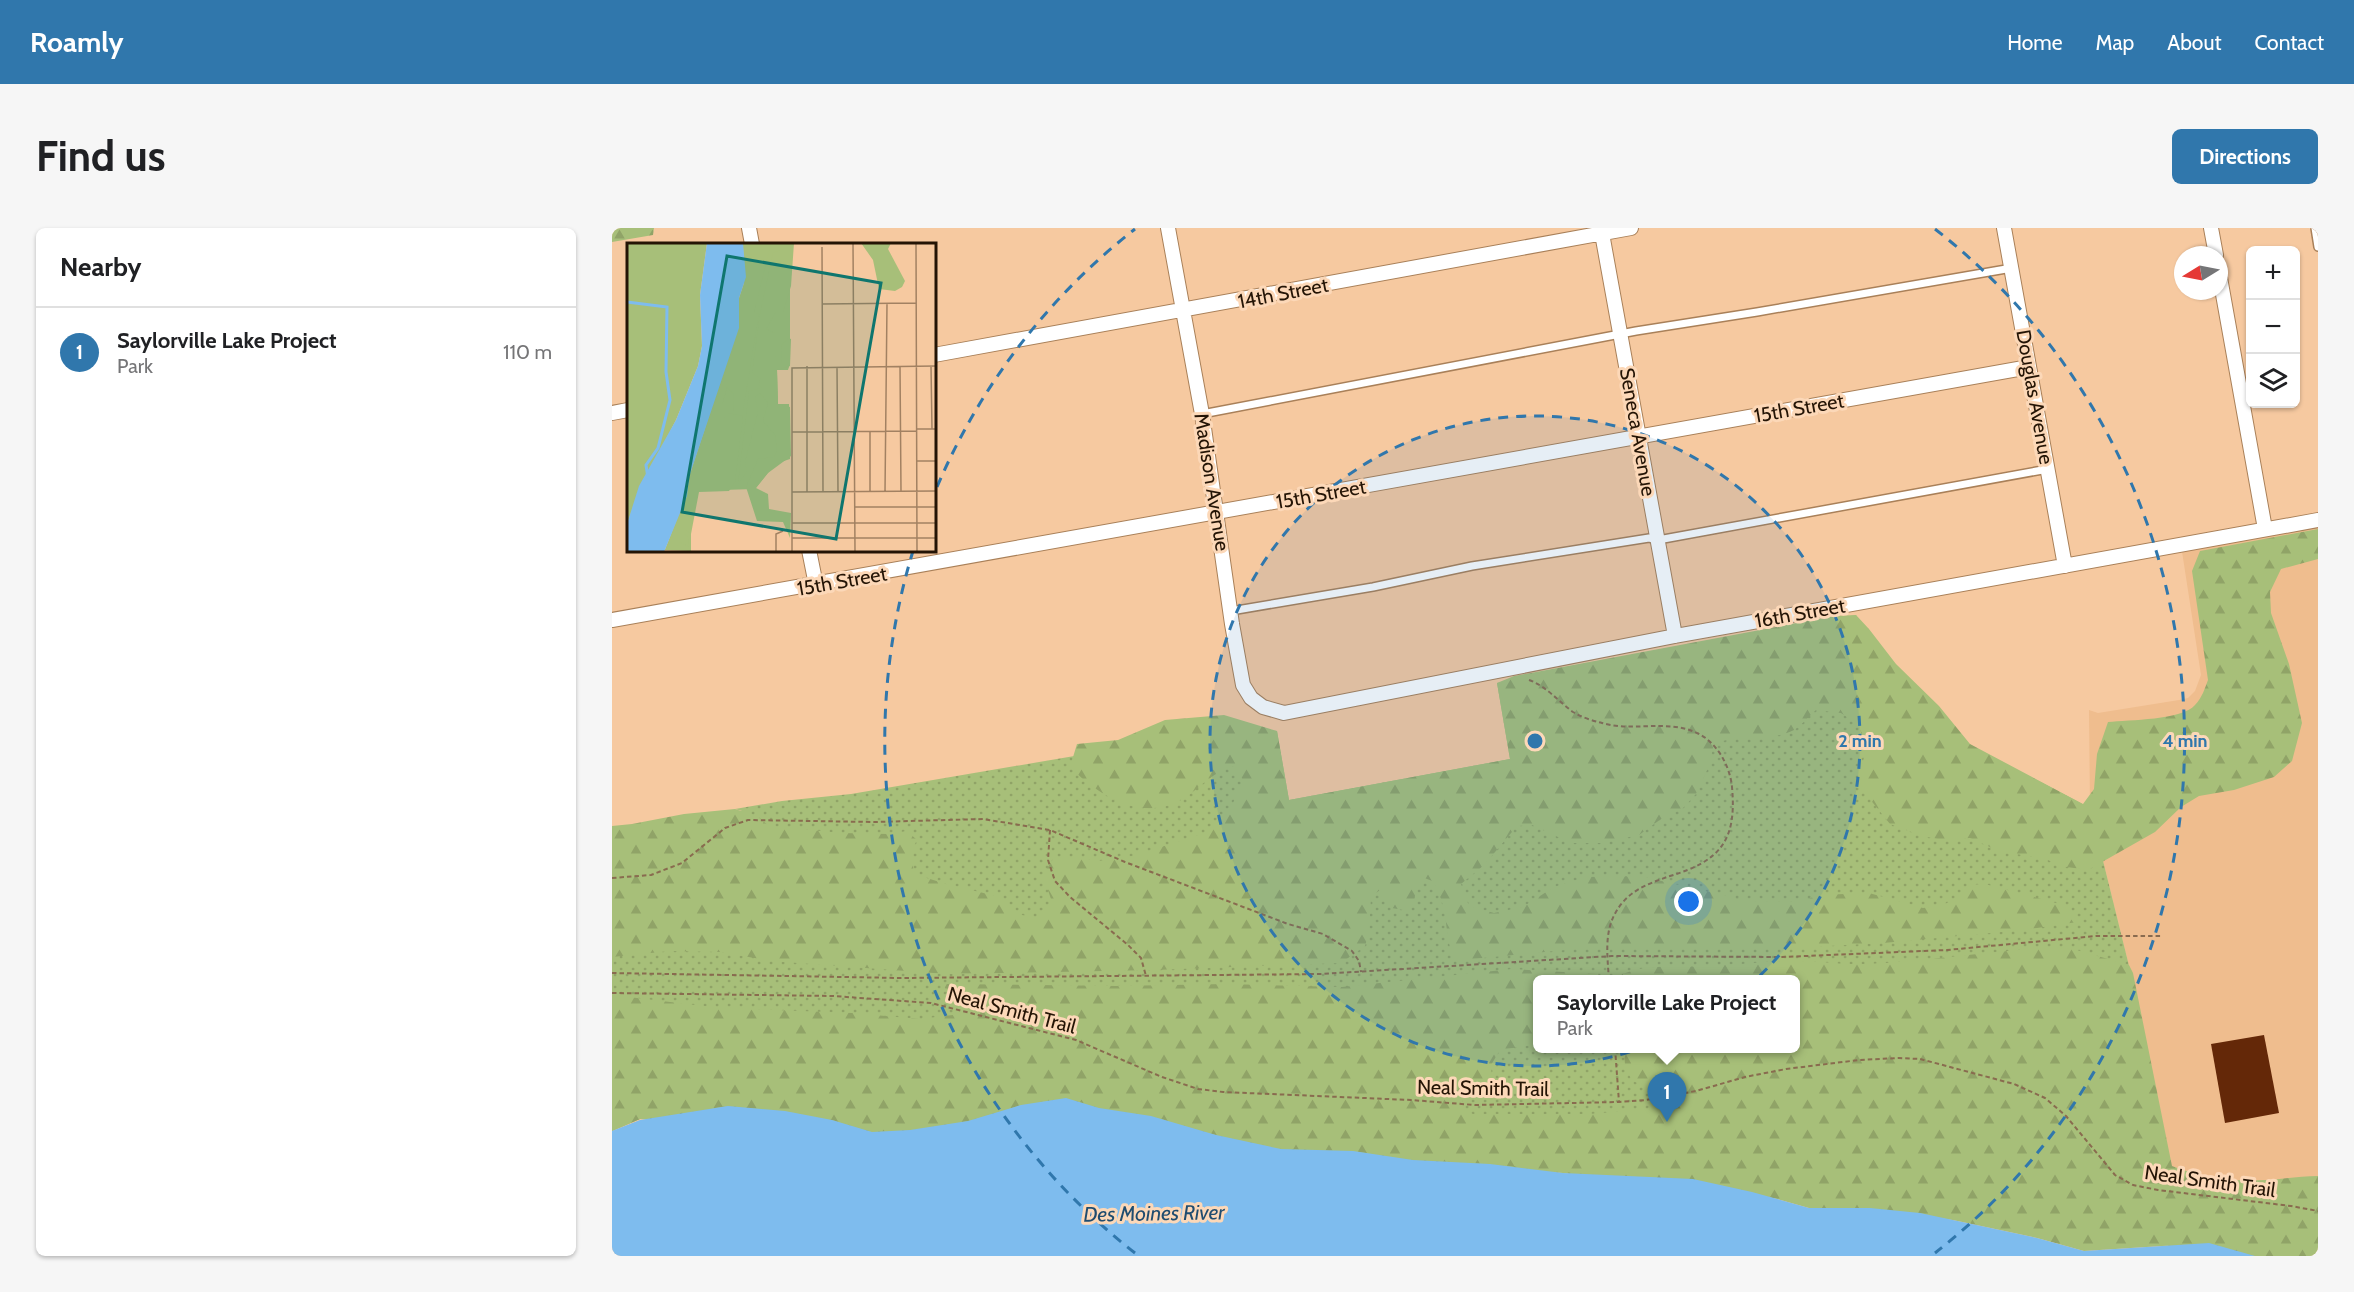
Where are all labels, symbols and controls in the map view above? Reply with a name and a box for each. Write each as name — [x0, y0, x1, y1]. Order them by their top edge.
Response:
text: Roamly — [30, 25, 124, 59]
text: Home — [2007, 30, 2063, 55]
text: Map — [2096, 30, 2134, 55]
text: About — [2167, 30, 2221, 55]
text: Contact — [2254, 30, 2324, 55]
button: Directions — [2172, 129, 2318, 184]
text: Find us — [36, 130, 165, 182]
inset map — [627, 243, 936, 552]
north arrow — [2174, 246, 2228, 300]
map controls — [2246, 246, 2300, 408]
button: + — [2246, 246, 2300, 300]
text: Nearby — [60, 251, 141, 283]
street label: 14th Street — [1236, 272, 1330, 314]
button: − — [2246, 300, 2300, 354]
text: Saylorville Lake Project — [117, 327, 337, 354]
street label: Douglas Avenue — [2011, 328, 2059, 466]
text: 1 — [76, 340, 83, 364]
text: 110 m — [503, 340, 552, 364]
text: Park — [117, 354, 153, 378]
button: layers — [2246, 354, 2300, 408]
street label: Seneca Avenue — [1615, 366, 1661, 498]
street label: 15th Street — [1752, 388, 1846, 428]
street label: Madison Avenue — [1189, 411, 1235, 553]
street label: 15th Street — [1274, 474, 1368, 514]
street label: 15th Street — [795, 561, 889, 601]
street label: 16th Street — [1753, 593, 1847, 633]
text: 2 min — [1838, 730, 1882, 752]
text: 4 min — [2162, 730, 2208, 752]
centre of rings — [1525, 731, 1545, 751]
your location — [1674, 887, 1703, 916]
popup — [1533, 975, 1800, 1053]
street label: Neal Smith Trail — [945, 981, 1079, 1039]
text: Saylorville Lake Project — [1557, 989, 1776, 1016]
text: Park — [1557, 1016, 1593, 1040]
pin: 1 — [1648, 1072, 1686, 1122]
street label: Neal Smith Trail — [1417, 1075, 1549, 1101]
street label: Neal Smith Trail — [2143, 1160, 2277, 1202]
water label: Des Moines River — [1083, 1199, 1226, 1227]

